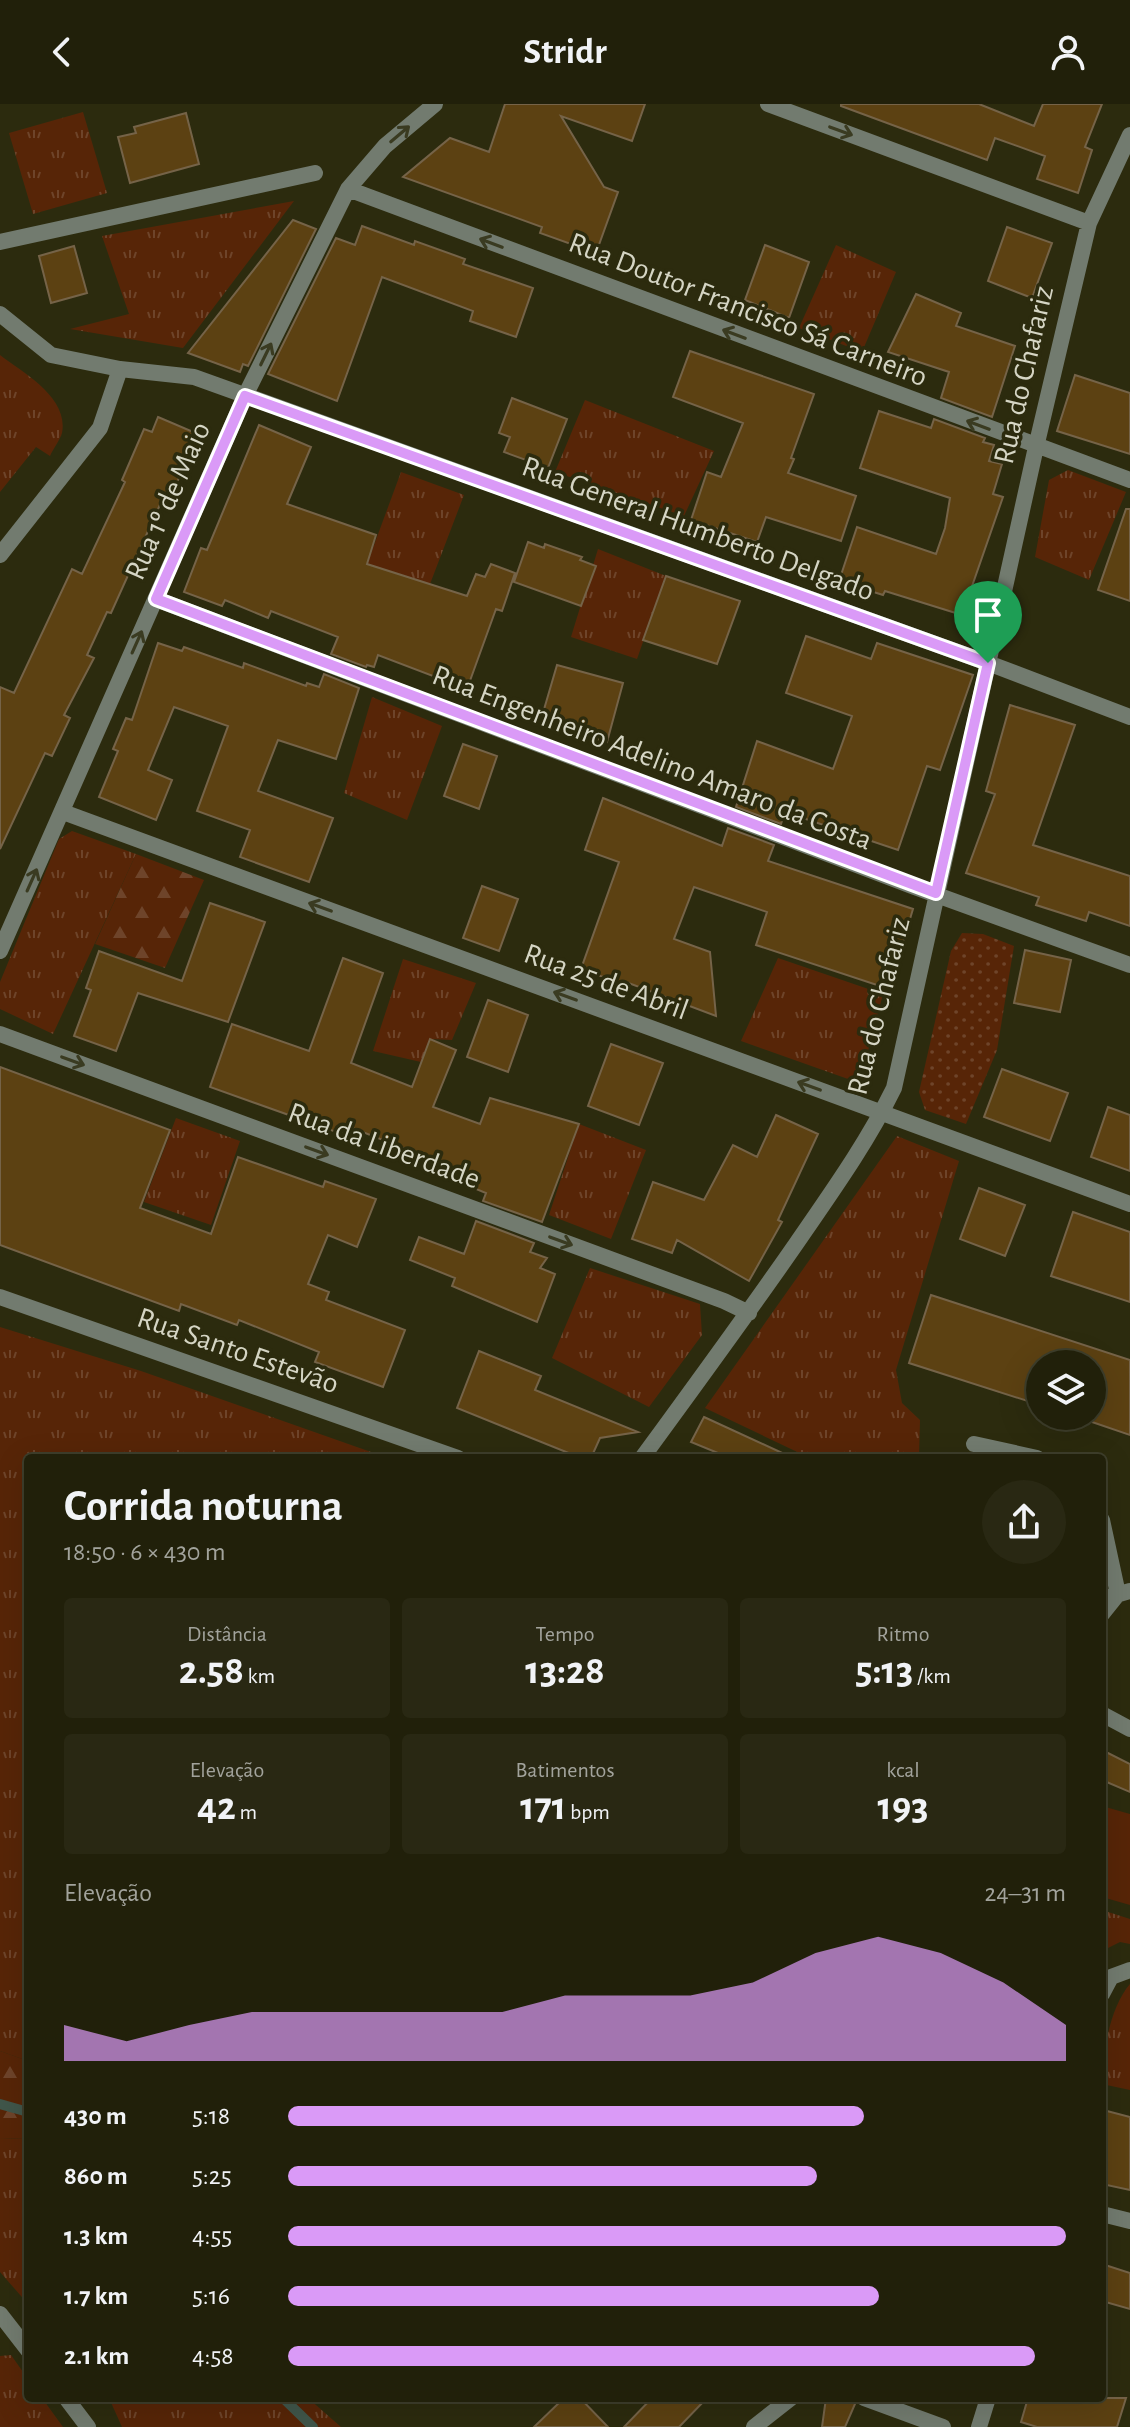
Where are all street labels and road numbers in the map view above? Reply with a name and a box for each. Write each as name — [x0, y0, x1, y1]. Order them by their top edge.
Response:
street label: Rua Doutor Francisco Sá Carneiro — [565, 228, 931, 392]
street label: Rua do Chafariz — [989, 283, 1059, 467]
street label: Rua 1º de Maio — [120, 418, 216, 584]
street label: Rua General Humberto Delgado — [518, 451, 878, 607]
street label: Rua Engenheiro Adelino Amaro da Costa — [428, 660, 876, 856]
street label: Rua do Chafariz — [842, 914, 916, 1098]
street label: Rua 25 de Abril — [520, 938, 692, 1026]
street label: Rua da Liberdade — [284, 1097, 484, 1195]
street label: Rua Santo Estevão — [133, 1302, 343, 1400]

